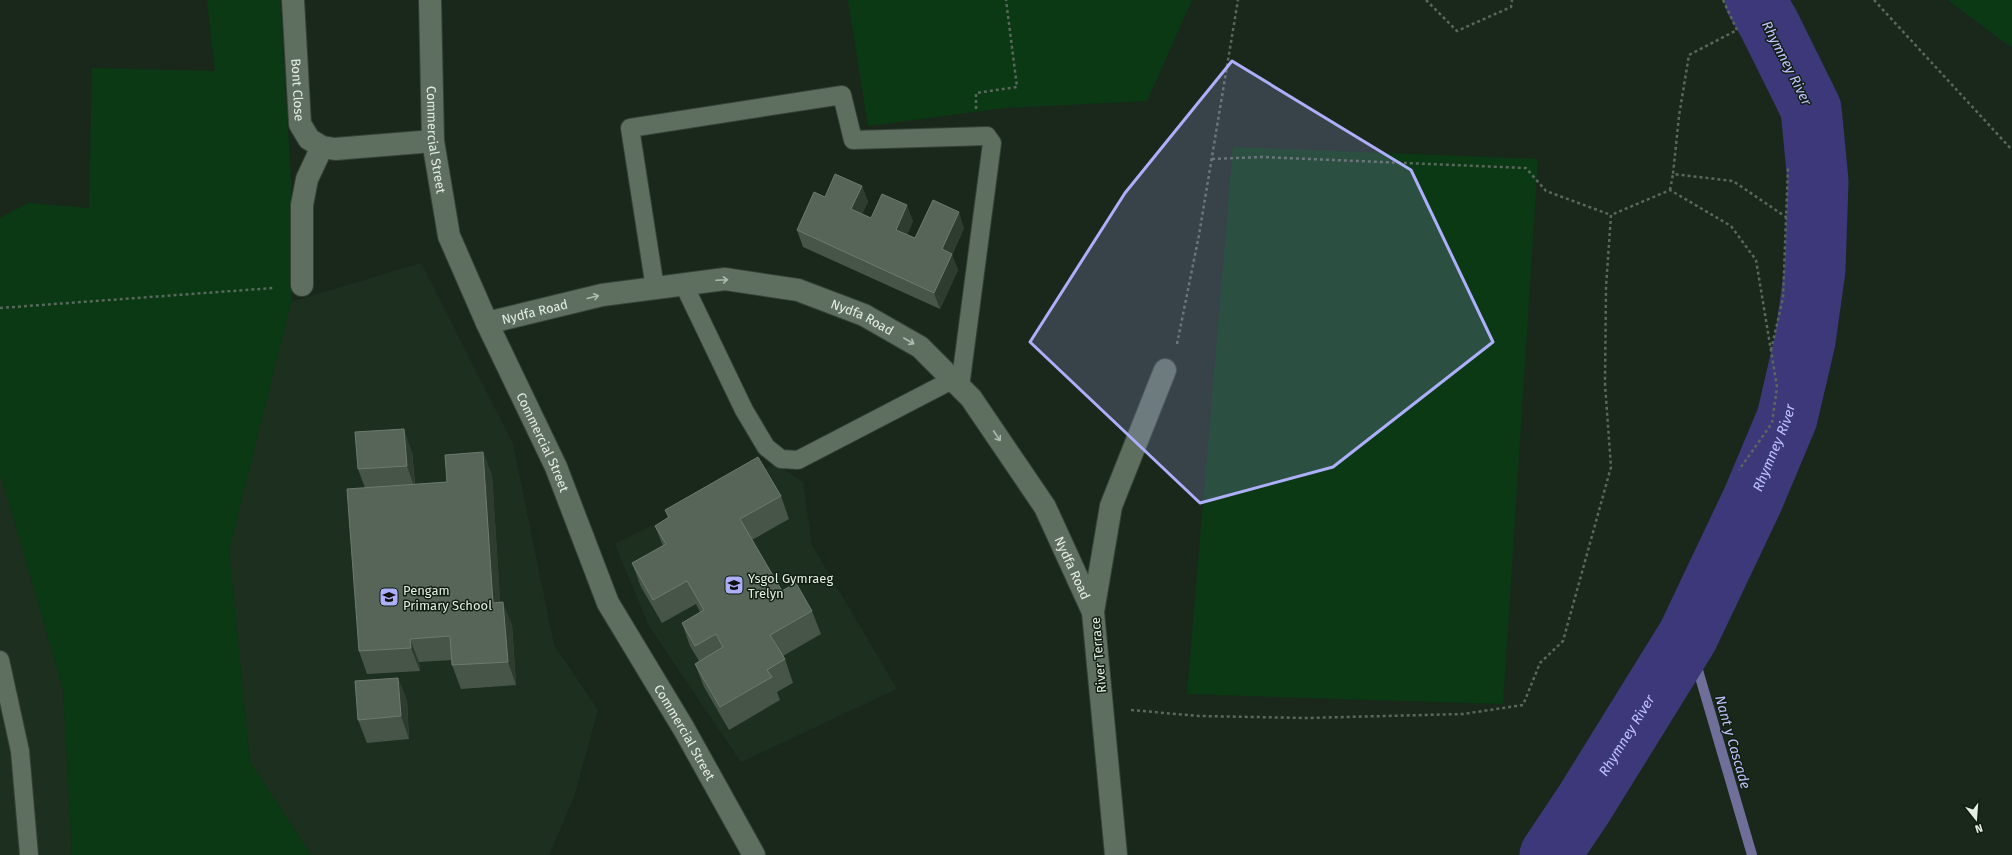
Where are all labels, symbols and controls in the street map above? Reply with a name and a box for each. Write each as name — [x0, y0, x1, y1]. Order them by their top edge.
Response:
water label: Rhymney River — [1758, 18, 1815, 109]
street label: Bont Close — [288, 58, 307, 122]
street label: Commercial Street — [424, 86, 449, 195]
one-way arrow — [715, 277, 728, 284]
one-way arrow — [586, 293, 599, 300]
street label: Nydfa Road — [829, 296, 896, 338]
street label: Nydfa Road — [500, 297, 569, 327]
one-way arrow — [903, 338, 915, 346]
street label: Commercial Street — [513, 390, 572, 494]
water label: Rhymney River — [1749, 402, 1799, 494]
one-way arrow — [993, 430, 1001, 441]
street label: Nydfa Road — [1051, 534, 1093, 602]
place label: Ysgol Gymraeg Trelyn — [748, 571, 833, 601]
school or university icon: Ysgol Gymraeg Trelyn — [723, 574, 745, 596]
place label: Pengam Primary School — [403, 583, 492, 613]
school or university icon: Pengam Primary School — [378, 586, 400, 608]
street label: River Terrace — [1088, 616, 1109, 694]
street label: Commercial Street — [651, 682, 718, 783]
water label: Rhymney River — [1595, 691, 1659, 779]
water label: Nant y Cascade — [1711, 694, 1754, 791]
north arrow — [1956, 799, 1996, 839]
text: N — [1973, 821, 1984, 835]

